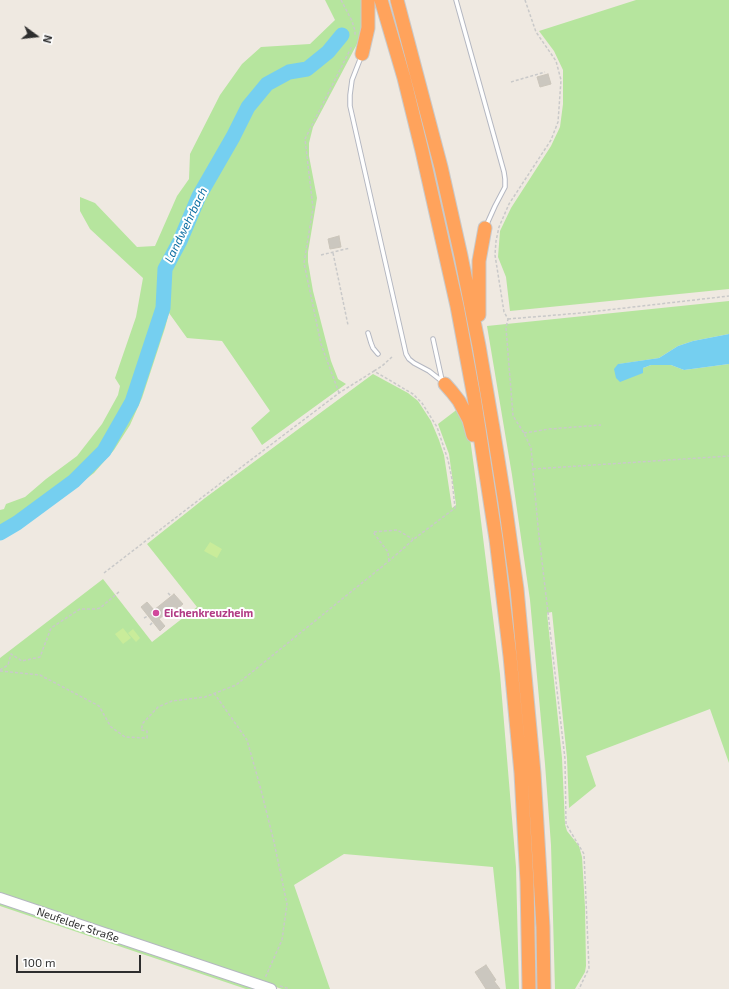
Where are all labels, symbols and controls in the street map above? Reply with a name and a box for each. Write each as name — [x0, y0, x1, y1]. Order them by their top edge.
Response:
north arrow — [16, 16, 56, 56]
text: N — [41, 34, 55, 45]
water label: Landwehrbach — [162, 185, 210, 265]
place label: Eichenkreuzheim — [164, 606, 253, 620]
marker: Eichenkreuzheim — [151, 608, 161, 618]
street label: Neufelder Straße — [35, 905, 121, 945]
scale bar — [18, 947, 143, 973]
text: 100 m — [23, 955, 55, 969]

